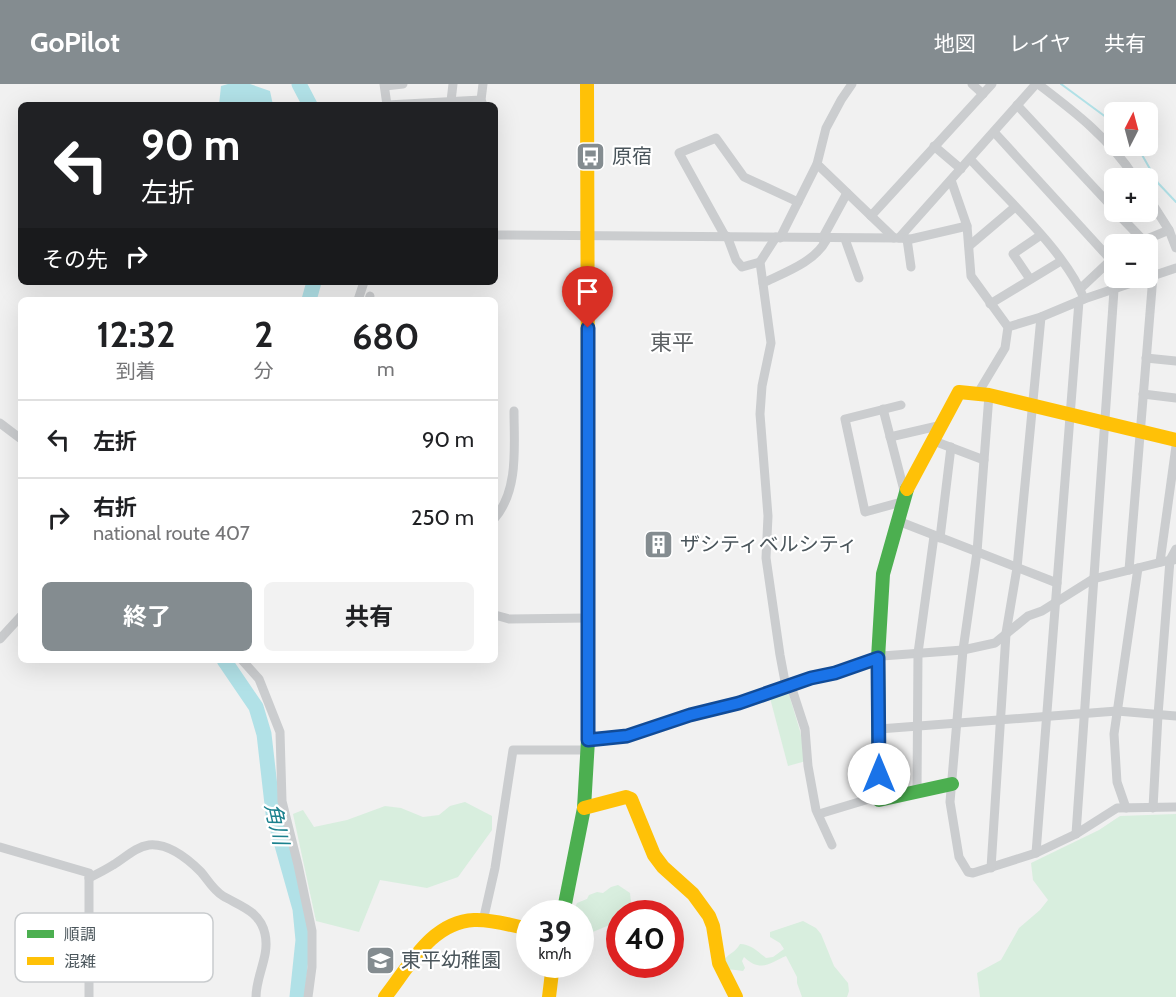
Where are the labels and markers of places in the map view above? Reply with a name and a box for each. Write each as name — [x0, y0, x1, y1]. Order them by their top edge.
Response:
bus stop icon: 原宿 — [575, 140, 607, 172]
place label: 原宿 — [612, 144, 652, 168]
pin — [562, 266, 613, 328]
building icon: ザシティベルシティ — [643, 528, 675, 560]
place label: ザシティベルシティ — [680, 532, 858, 556]
school or university icon: 東平幼稚園 — [364, 944, 396, 976]
place label: 東平幼稚園 — [401, 948, 501, 972]

